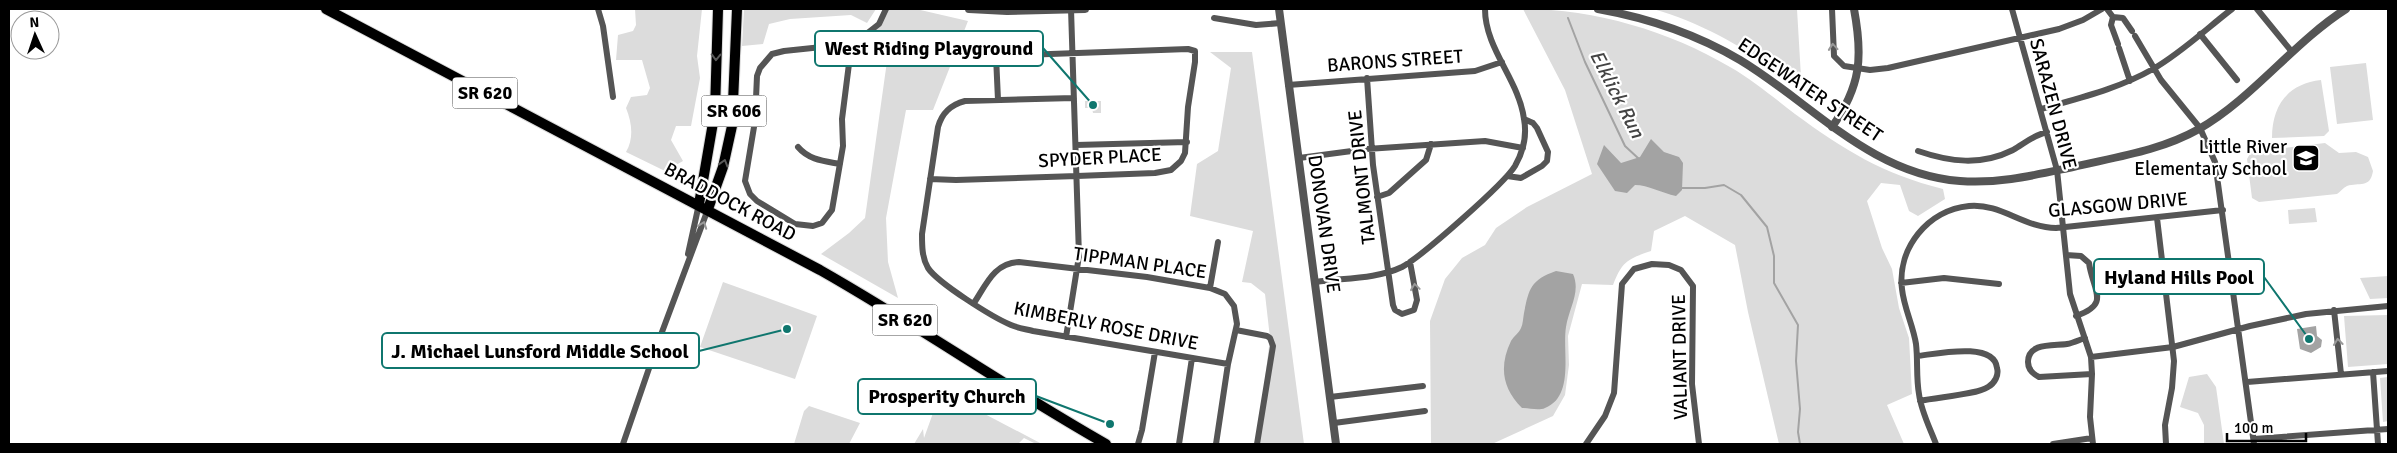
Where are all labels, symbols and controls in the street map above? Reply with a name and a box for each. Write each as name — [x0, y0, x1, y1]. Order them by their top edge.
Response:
north arrow — [10, 10, 60, 60]
text: N — [29, 14, 40, 31]
callout: West Riding Playground — [815, 31, 1043, 66]
street label: EDGEWATER STREET — [1733, 33, 1888, 148]
text: West Riding Playground — [825, 36, 1033, 61]
street label: SARAZEN DRIVE — [2024, 36, 2082, 172]
one-way arrow — [1827, 43, 1838, 51]
street label: BARONS STREET — [1326, 44, 1464, 78]
water label: Elklick Run — [1584, 46, 1650, 143]
one-way arrow — [711, 54, 722, 62]
road number: SR 620 — [452, 78, 518, 109]
road number: SR 606 — [702, 95, 766, 126]
street label: TALMONT DRIVE — [1343, 109, 1381, 245]
place label: Little River Elementary School — [2134, 135, 2287, 181]
street label: SPYDER PLACE — [1038, 143, 1162, 173]
school or university icon: Little River Elementary School — [2291, 143, 2321, 173]
street label: DONOVAN DRIVE — [1302, 153, 1346, 295]
street label: BRADDOCK ROAD — [660, 157, 800, 247]
one-way arrow — [719, 159, 729, 168]
street label: GLASGOW DRIVE — [2047, 187, 2189, 223]
one-way arrow — [697, 222, 707, 230]
street label: TIPPMAN PLACE — [1072, 242, 1208, 284]
callout: Hyland Hills Pool — [2094, 259, 2264, 294]
text: Hyland Hills Pool — [2104, 265, 2254, 290]
one-way arrow — [1411, 283, 1421, 292]
street label: VALIANT DRIVE — [1667, 294, 1693, 420]
street label: KIMBERLY ROSE DRIVE — [1012, 296, 1200, 356]
road number: SR 620 — [872, 304, 938, 336]
callout: J. Michael Lunsford Middle School — [382, 333, 699, 368]
one-way arrow — [2332, 338, 2343, 346]
text: J. Michael Lunsford Middle School — [391, 339, 689, 364]
callout: Prosperity Church — [858, 379, 1036, 414]
text: Prosperity Church — [868, 384, 1026, 409]
scale bar — [2227, 410, 2306, 442]
text: 100 m — [2234, 419, 2274, 437]

